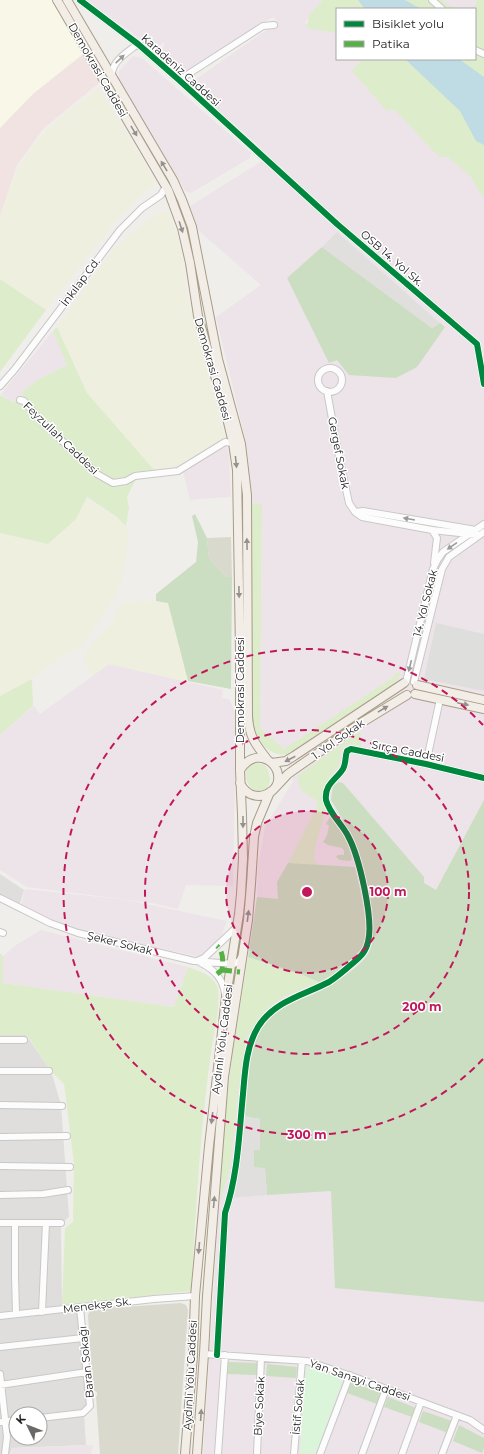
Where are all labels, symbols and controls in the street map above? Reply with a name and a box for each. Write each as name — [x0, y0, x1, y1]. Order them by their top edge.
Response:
legend — [336, 8, 476, 60]
text: Bisiklet yolu — [372, 16, 444, 31]
street label: Demokrasi Caddesi — [65, 20, 131, 120]
street label: Karadeniz Caddesi — [139, 31, 224, 109]
text: Patika — [372, 36, 410, 51]
one-way arrow — [115, 54, 125, 64]
one-way arrow — [130, 125, 137, 137]
one-way arrow — [161, 160, 168, 172]
one-way arrow — [178, 221, 184, 233]
street label: OSB 14. Yol Sk. — [358, 227, 426, 289]
street label: İnkılap Cd. — [57, 255, 103, 309]
street label: Demokrasi Caddesi — [192, 316, 234, 422]
street label: Feyzullah Caddesi — [21, 399, 102, 477]
street label: Gergef Sokak — [325, 416, 353, 491]
one-way arrow — [233, 456, 239, 468]
one-way arrow — [403, 516, 415, 522]
one-way arrow — [244, 537, 250, 550]
one-way arrow — [446, 542, 457, 550]
street label: 14. Yol Sokak — [410, 567, 440, 638]
one-way arrow — [236, 586, 242, 599]
street label: Demokrasi Caddesi — [233, 637, 247, 743]
one-way arrow — [406, 660, 412, 672]
one-way arrow — [457, 702, 469, 708]
one-way arrow — [378, 705, 388, 713]
street label: 1. Yol Sokak — [309, 715, 368, 762]
street label: Sırça Caddesi — [371, 737, 446, 765]
one-way arrow — [284, 755, 295, 762]
one-way arrow — [239, 816, 246, 828]
text: 100 m — [370, 884, 406, 899]
centre of rings — [300, 885, 314, 899]
one-way arrow — [245, 910, 251, 922]
street label: Şeker Sokak — [86, 928, 155, 958]
street label: Aydınlı Yolu Caddesi — [208, 983, 236, 1095]
text: 200 m — [402, 999, 442, 1014]
one-way arrow — [209, 1112, 215, 1124]
text: 300 m — [286, 1127, 327, 1142]
one-way arrow — [211, 1196, 218, 1208]
one-way arrow — [196, 1242, 202, 1254]
street label: Menekşe Sk. — [62, 1294, 132, 1316]
street label: Aydınlı Yolu Caddesi — [180, 1319, 200, 1431]
street label: Baran Sokağı — [75, 1325, 97, 1399]
street label: Yan Sanayi Caddesi — [308, 1356, 412, 1404]
street label: Biye Sokak — [250, 1375, 268, 1436]
street label: İstif Sokak — [289, 1378, 307, 1435]
north arrow — [8, 1406, 48, 1446]
one-way arrow — [197, 1409, 204, 1421]
text: K — [13, 1411, 29, 1427]

